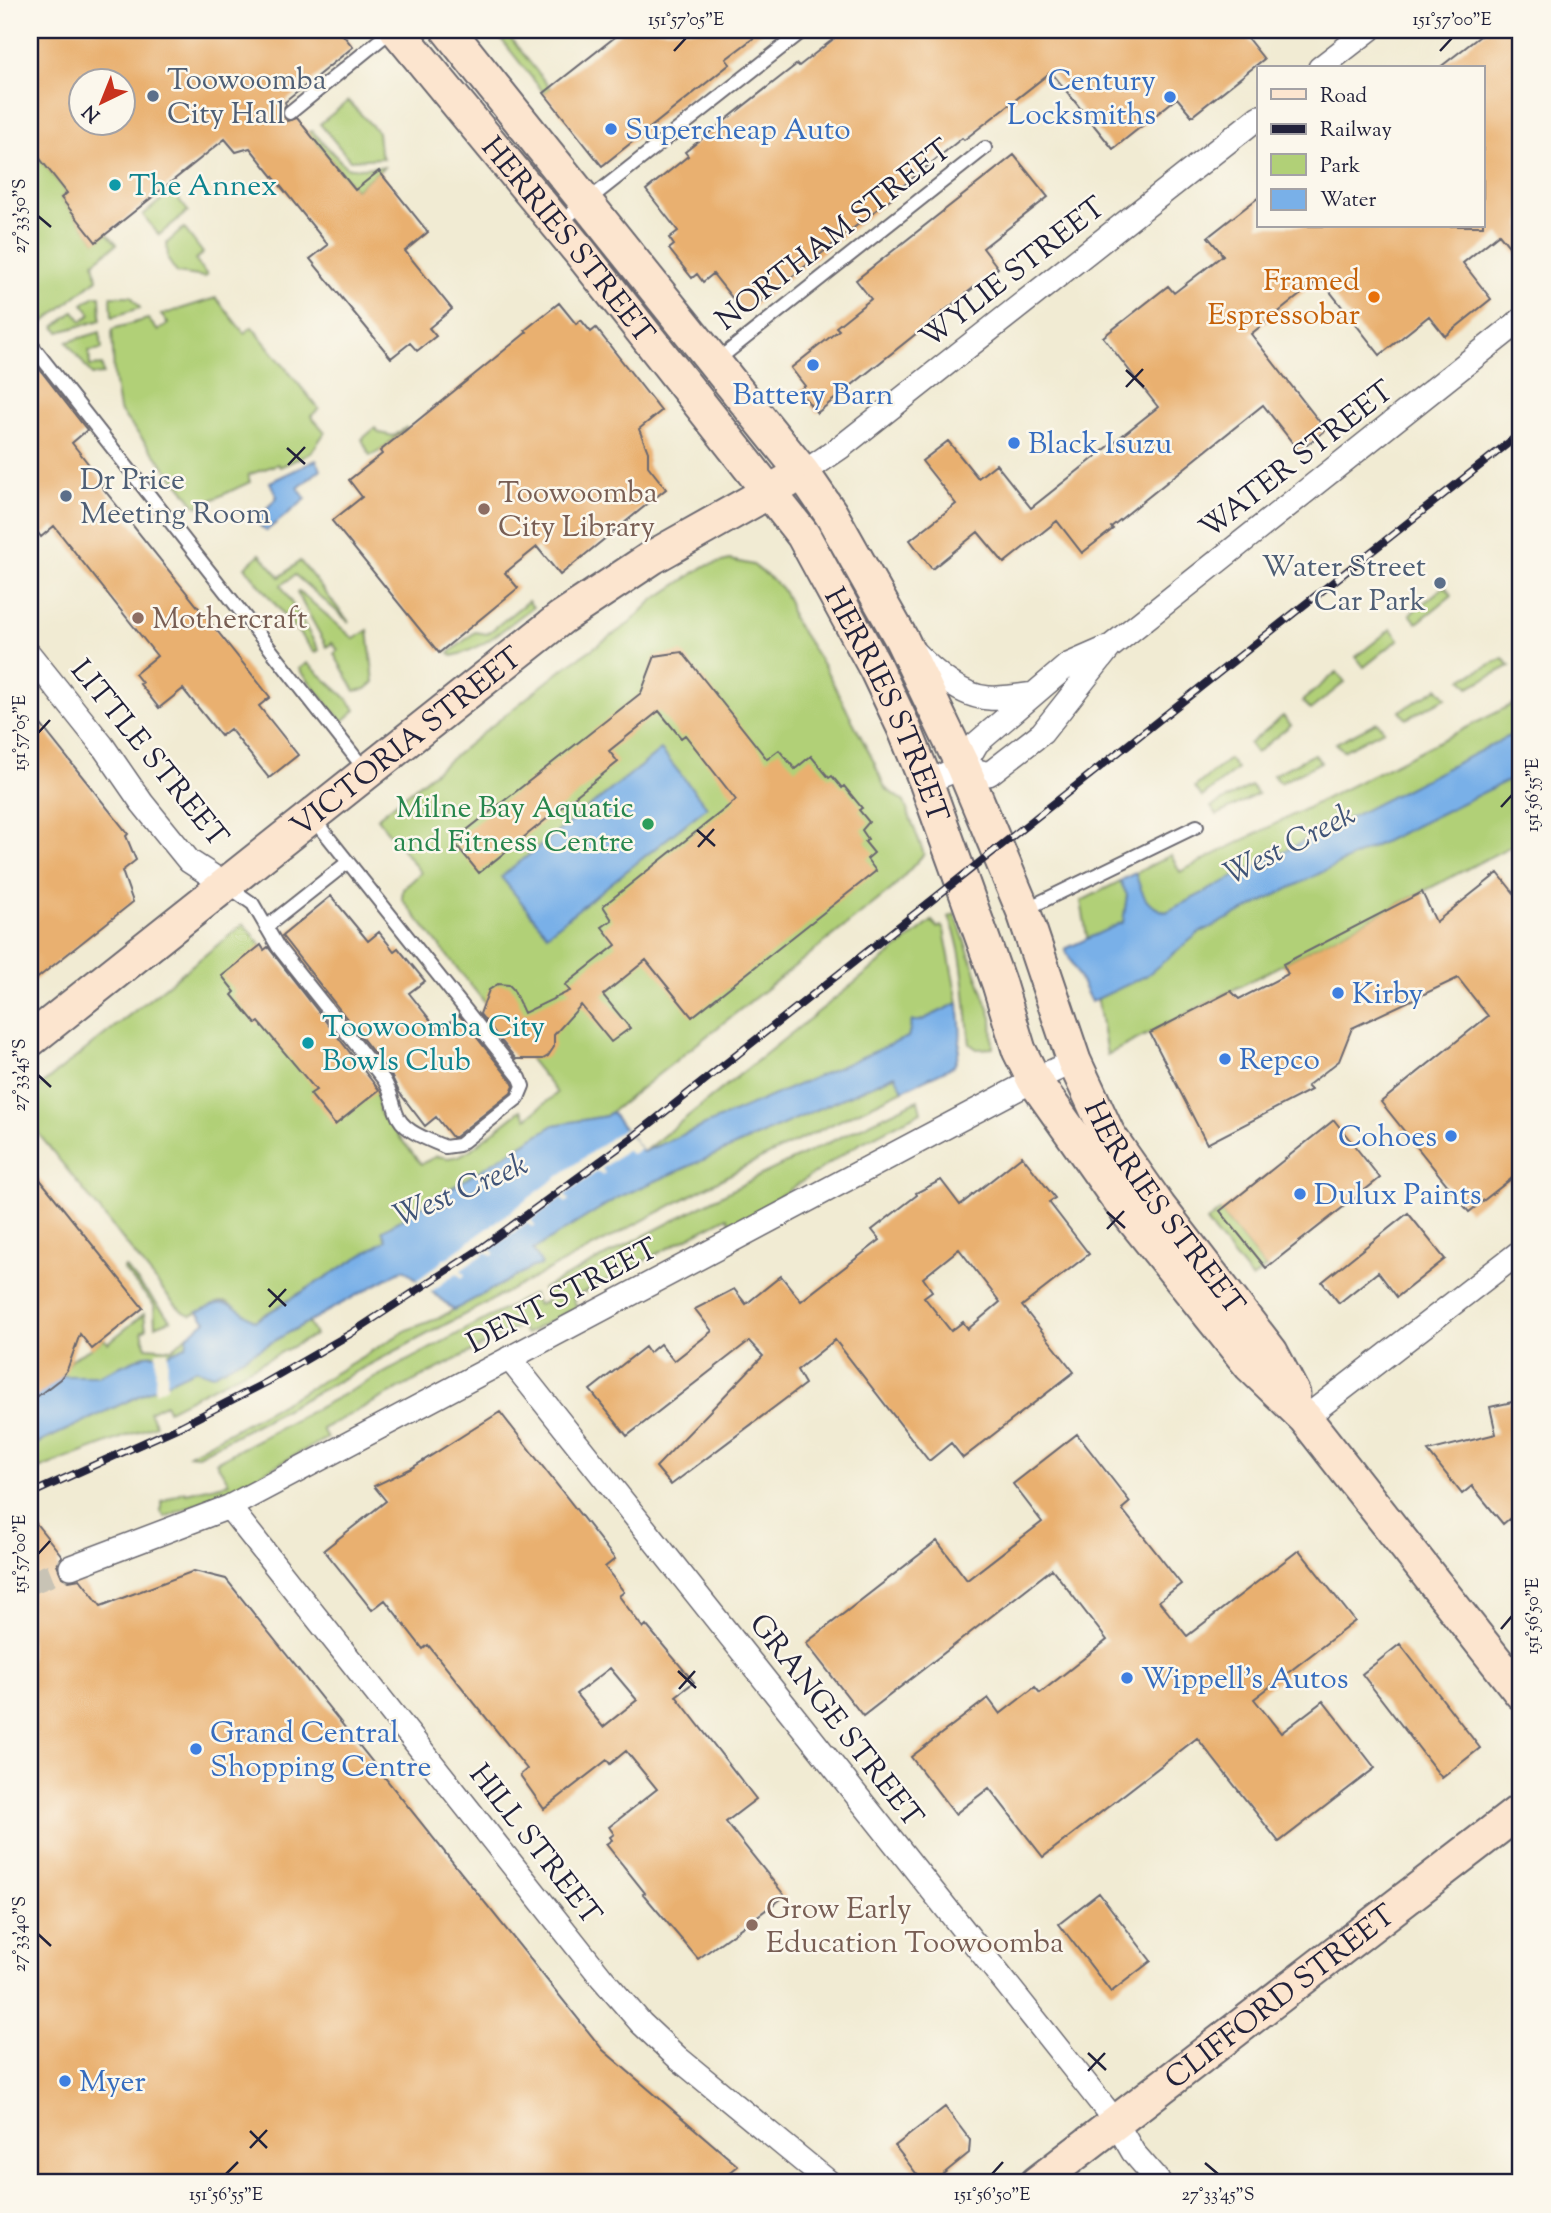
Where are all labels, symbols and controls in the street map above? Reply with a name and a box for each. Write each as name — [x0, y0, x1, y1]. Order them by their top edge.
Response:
text: 151°57'05"E — [648, 8, 724, 34]
text: 151°57'00"E — [1412, 8, 1492, 34]
place label: Toowoomba City Hall — [167, 60, 327, 137]
place label: Century Locksmiths — [1007, 61, 1156, 138]
north arrow — [66, 66, 136, 136]
legend — [1257, 66, 1484, 228]
text: Road — [1320, 82, 1367, 112]
marker: Toowoomba City Hall — [145, 88, 161, 104]
marker: Century Locksmiths — [1162, 89, 1178, 105]
text: N — [77, 98, 107, 128]
place label: Supercheap Auto — [625, 110, 851, 153]
text: Railway — [1320, 116, 1392, 146]
marker: Supercheap Auto — [603, 121, 619, 137]
street label: HERRIES STREET — [470, 129, 664, 354]
street label: NORTHAM STREET — [707, 130, 962, 342]
text: Park — [1320, 152, 1361, 182]
place label: The Annex — [129, 166, 277, 209]
marker: The Annex — [107, 177, 123, 193]
text: 27°33'50"S — [8, 179, 34, 253]
text: Water — [1320, 186, 1377, 216]
street label: WYLIE STREET — [912, 188, 1115, 360]
place label: Framed Espressobar — [1207, 261, 1360, 338]
marker: Framed Espressobar — [1366, 289, 1382, 305]
marker: Battery Barn — [805, 357, 821, 373]
street label: WATER STREET — [1191, 371, 1404, 550]
place label: Battery Barn — [733, 375, 894, 418]
place label: Black Isuzu — [1028, 424, 1172, 467]
marker: Black Isuzu — [1006, 435, 1022, 451]
place label: Dr Price Meeting Room — [80, 460, 271, 537]
place label: Toowoomba City Library — [498, 473, 658, 550]
marker: Dr Price Meeting Room — [58, 488, 74, 504]
marker: Toowoomba City Library — [476, 501, 492, 517]
place label: Water Street Car Park — [1262, 547, 1426, 624]
marker: Water Street Car Park — [1432, 575, 1448, 591]
street label: HERRIES STREET — [812, 581, 958, 829]
place label: Mothercraft — [152, 599, 307, 642]
marker: Mothercraft — [130, 610, 146, 626]
street label: VICTORIA STREET — [282, 638, 532, 849]
street label: LITTLE STREET — [59, 651, 237, 858]
text: 151°57'05"E — [8, 695, 34, 771]
text: 151°56'55"E — [1521, 758, 1547, 832]
place label: Milne Bay Aquatic and Fitness Centre — [393, 788, 634, 865]
water label: West Creek — [1217, 793, 1364, 898]
marker: Milne Bay Aquatic and Fitness Centre — [640, 816, 656, 832]
place label: Kirby — [1352, 974, 1424, 1017]
marker: Kirby — [1330, 985, 1346, 1001]
place label: Toowoomba City Bowls Club — [322, 1007, 545, 1084]
marker: Toowoomba City Bowls Club — [300, 1035, 316, 1051]
text: 27°33'45"S — [8, 1038, 34, 1112]
place label: Repco — [1239, 1040, 1320, 1083]
marker: Repco — [1217, 1051, 1233, 1067]
street label: HERRIES STREET — [1071, 1094, 1254, 1325]
place label: Cohoes — [1338, 1117, 1437, 1160]
marker: Cohoes — [1443, 1128, 1459, 1144]
water label: West Creek — [387, 1143, 535, 1241]
place label: Dulux Paints — [1314, 1175, 1482, 1218]
marker: Dulux Paints — [1292, 1186, 1308, 1202]
street label: DENT STREET — [460, 1229, 666, 1366]
text: 151°57'00"E — [8, 1514, 34, 1594]
text: 151°56'50"E — [1521, 1578, 1547, 1654]
street label: GRANGE STREET — [738, 1605, 932, 1838]
place label: Wippell's Autos — [1141, 1659, 1348, 1702]
marker: Wippell's Autos — [1119, 1670, 1135, 1686]
place label: Grand Central Shopping Centre — [210, 1713, 432, 1790]
marker: Grand Central Shopping Centre — [188, 1741, 204, 1757]
street label: HILL STREET — [457, 1756, 611, 1935]
place label: Grow Early Education Toowoomba — [766, 1889, 1064, 1966]
text: 27°33'40"S — [8, 1896, 34, 1972]
street label: CLIFFORD STREET — [1157, 1896, 1405, 2101]
marker: Grow Early Education Toowoomba — [744, 1917, 760, 1933]
place label: Myer — [79, 2062, 146, 2105]
marker: Myer — [57, 2073, 73, 2089]
text: 151°56'55"E — [189, 2183, 263, 2209]
text: 151°56'50"E — [954, 2183, 1030, 2209]
text: 27°33'45"S — [1181, 2183, 1255, 2209]

